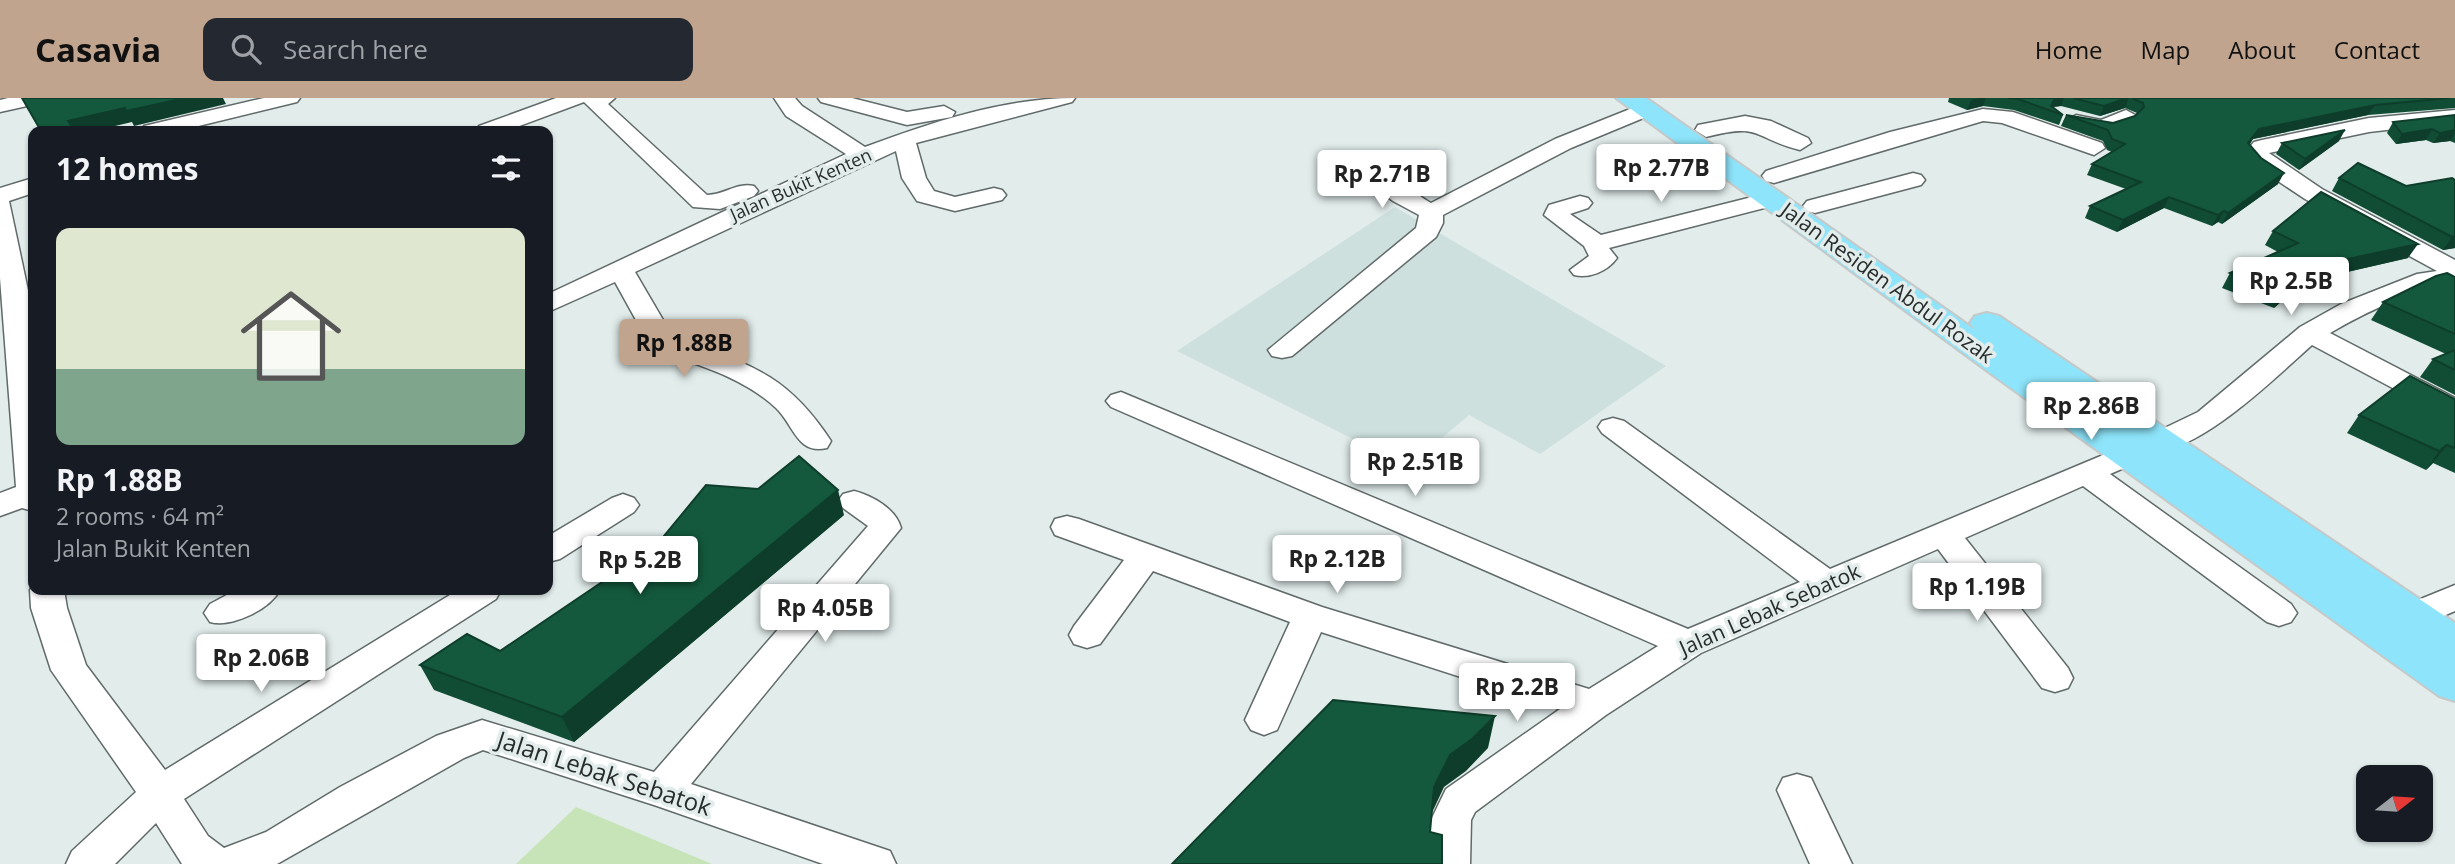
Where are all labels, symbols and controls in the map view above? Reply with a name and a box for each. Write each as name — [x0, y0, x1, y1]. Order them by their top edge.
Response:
search box — [203, 18, 693, 81]
text: Casavia — [35, 27, 161, 72]
icon: search — [227, 30, 265, 68]
text: Search here — [283, 31, 428, 67]
text: Home — [2035, 33, 2103, 66]
text: Map — [2141, 33, 2190, 66]
text: About — [2228, 33, 2296, 66]
text: Contact — [2334, 33, 2420, 66]
street label: Jalan Bukit Kenten — [724, 142, 875, 227]
pin: Rp 2.77B — [1589, 144, 1733, 204]
text: 12 homes — [56, 148, 199, 189]
icon: filters — [487, 149, 525, 187]
pin: Rp 2.71B — [1310, 150, 1454, 210]
text: Rp 2.77B — [1612, 151, 1710, 183]
text: Rp 2.71B — [1333, 157, 1431, 189]
street label: Jalan Residen Abdul Rozak — [1774, 194, 2000, 369]
pin: Rp 2.5B — [2226, 258, 2356, 317]
text: Rp 2.5B — [2249, 264, 2333, 296]
icon: home — [228, 273, 354, 399]
pin: Rp 1.88B — [612, 320, 756, 379]
text: Rp 1.88B — [635, 326, 733, 358]
pin: Rp 2.86B — [2019, 382, 2163, 442]
text: Rp 2.86B — [2042, 389, 2140, 421]
pin: Rp 2.51B — [1343, 438, 1487, 498]
text: Rp 2.51B — [1366, 445, 1464, 477]
text: Rp 1.88B — [56, 459, 183, 500]
text: 2 rooms · 64 m² — [56, 500, 224, 532]
text: Jalan Bukit Kenten — [56, 532, 251, 564]
pin: Rp 5.2B — [575, 536, 705, 596]
pin: Rp 2.12B — [1265, 536, 1409, 595]
text: Rp 2.12B — [1288, 542, 1386, 574]
text: Rp 5.2B — [598, 543, 682, 575]
street label: Jalan Lebak Sebatok — [1673, 557, 1865, 662]
pin: Rp 1.19B — [1905, 564, 2049, 623]
text: Rp 1.19B — [1928, 570, 2026, 602]
pin: Rp 4.05B — [753, 584, 897, 644]
text: Rp 4.05B — [776, 591, 874, 623]
pin: Rp 2.06B — [189, 634, 333, 694]
text: Rp 2.06B — [212, 641, 310, 673]
pin: Rp 2.2B — [1452, 664, 1582, 723]
text: Rp 2.2B — [1475, 670, 1559, 702]
street label: Jalan Lebak Sebatok — [491, 722, 716, 823]
north arrow — [2356, 765, 2432, 842]
map controls — [2356, 765, 2433, 842]

